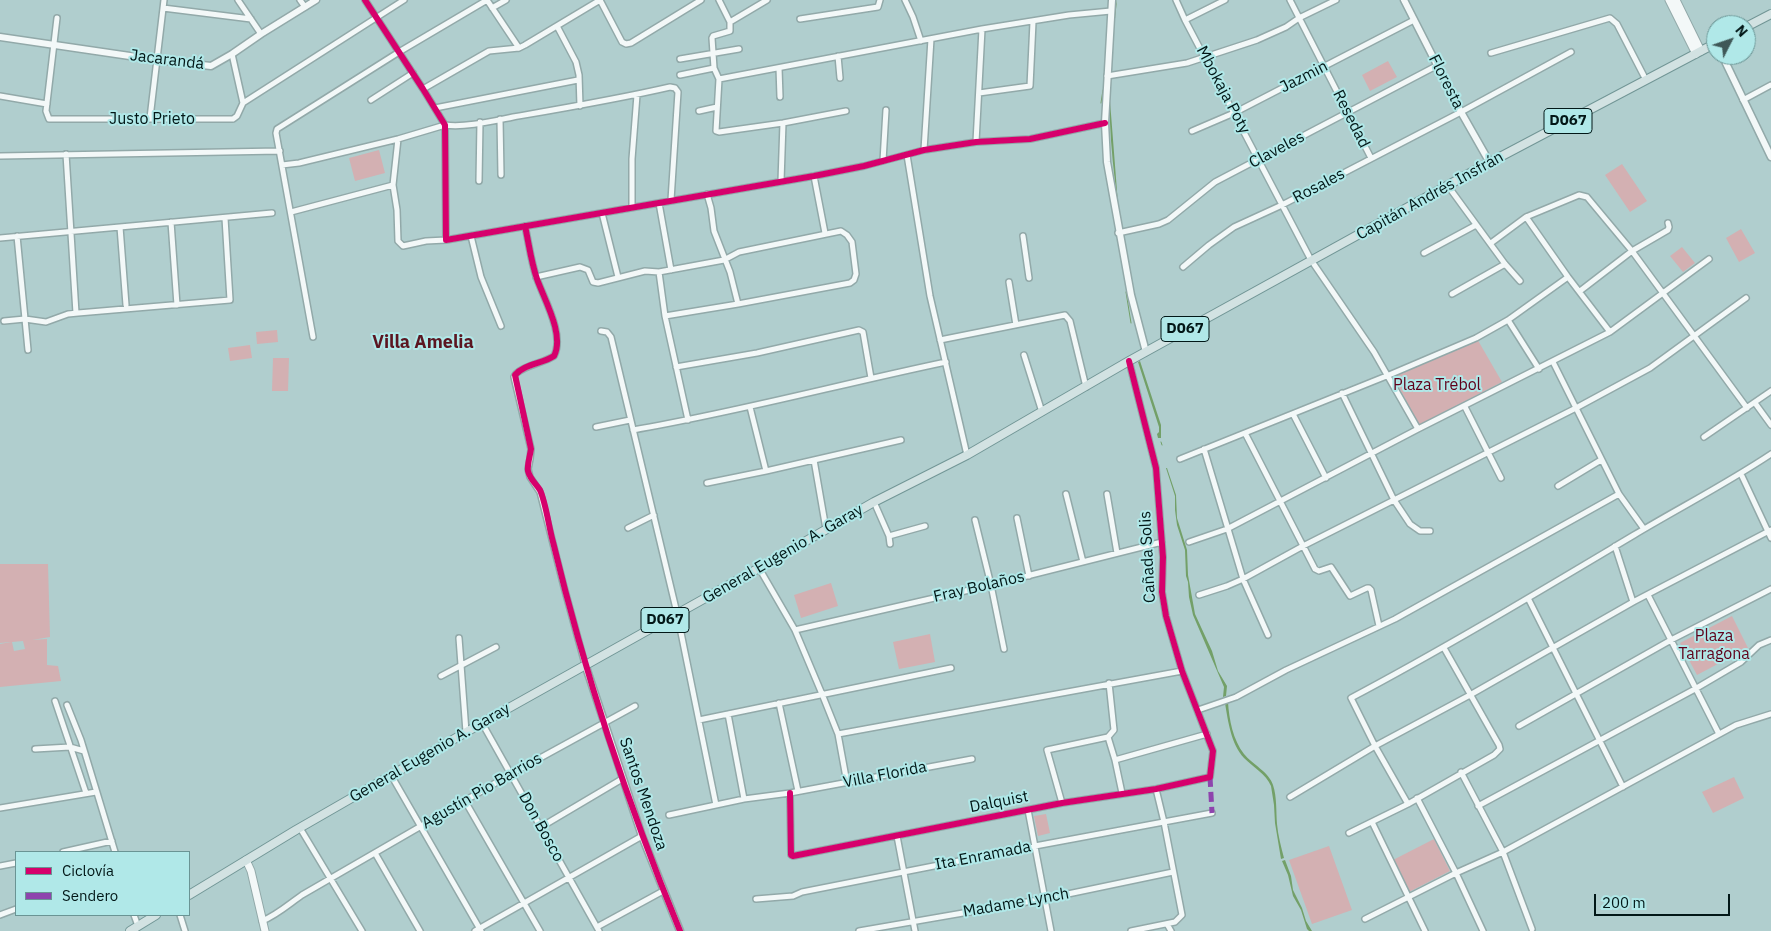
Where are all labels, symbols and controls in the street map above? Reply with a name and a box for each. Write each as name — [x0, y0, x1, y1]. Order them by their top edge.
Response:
north arrow — [1706, 15, 1756, 65]
text: N — [1731, 21, 1752, 41]
street label: Mbokaja Poty — [1192, 43, 1254, 137]
street label: Jacarandá — [129, 46, 205, 74]
street label: Floresta — [1424, 52, 1468, 112]
street label: Jazmin — [1277, 57, 1331, 97]
street label: Resedad — [1328, 87, 1374, 151]
road number: D067 — [1544, 108, 1592, 134]
street label: Justo Prieto — [109, 109, 195, 129]
street label: Claveles — [1246, 127, 1308, 173]
street label: Capitán Andrés Insfrán — [1353, 148, 1507, 244]
street label: Rosales — [1290, 164, 1348, 208]
road number: D067 — [1161, 316, 1209, 342]
district label: Villa Amelia — [372, 332, 474, 354]
park label: Plaza Trébol — [1393, 375, 1481, 395]
street label: General Eugenio A. Garay — [699, 500, 867, 608]
street label: Cañada Solis — [1136, 511, 1160, 603]
street label: Fray Bolaños — [932, 567, 1026, 607]
road number: D067 — [641, 608, 689, 632]
park label: Plaza Tarragona — [1678, 626, 1750, 664]
street label: General Eugenio A. Garay — [346, 699, 514, 807]
street label: Santos Mendoza — [615, 735, 671, 853]
street label: Agustín Pio Barrios — [418, 749, 546, 833]
street label: Villa Florida — [842, 758, 928, 792]
street label: Dalquist — [968, 787, 1030, 817]
street label: Don Bosco — [514, 789, 568, 865]
street label: Ita Enramada — [933, 837, 1033, 875]
legend — [15, 851, 190, 916]
text: Ciclovía — [62, 861, 114, 880]
street label: Madame Lynch — [961, 884, 1071, 922]
scale bar — [1596, 884, 1732, 916]
text: Sendero — [62, 886, 118, 905]
text: 200 m — [1602, 893, 1646, 912]

